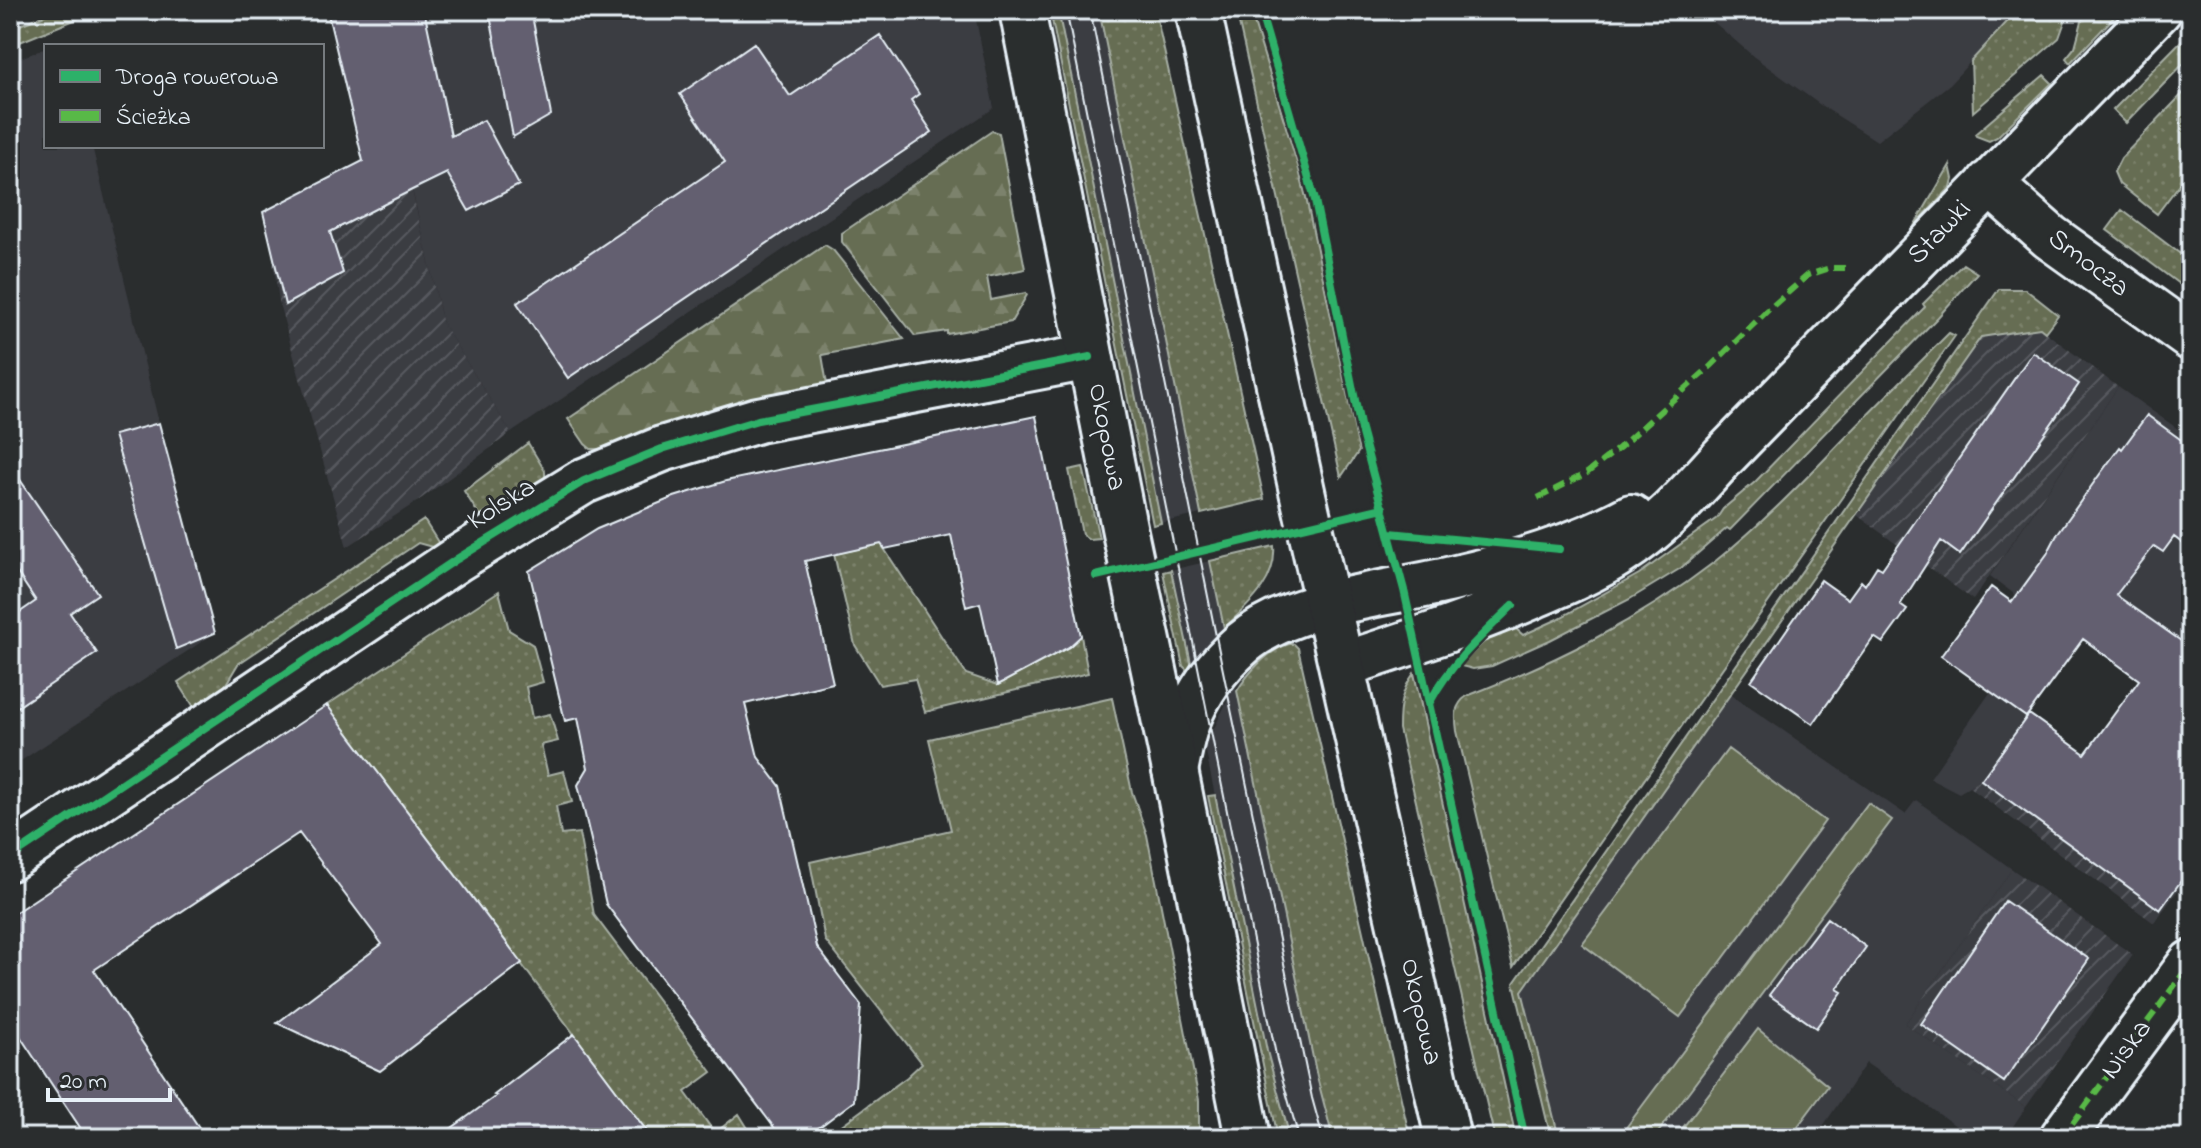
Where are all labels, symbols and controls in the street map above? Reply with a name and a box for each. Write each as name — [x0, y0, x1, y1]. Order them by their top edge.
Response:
legend — [44, 44, 324, 148]
text: Droga rowerowa — [115, 61, 278, 96]
text: Ścieżka — [116, 101, 191, 136]
street label: Stawki — [1898, 191, 1982, 275]
street label: Smocza — [2038, 219, 2138, 309]
street label: Okopowa — [1076, 380, 1136, 494]
street label: Kolska — [460, 468, 544, 542]
street label: Okopowa — [1388, 955, 1452, 1069]
street label: Niska — [2091, 1011, 2163, 1089]
scale bar — [48, 1052, 170, 1102]
text: 20 m — [60, 1065, 107, 1100]

